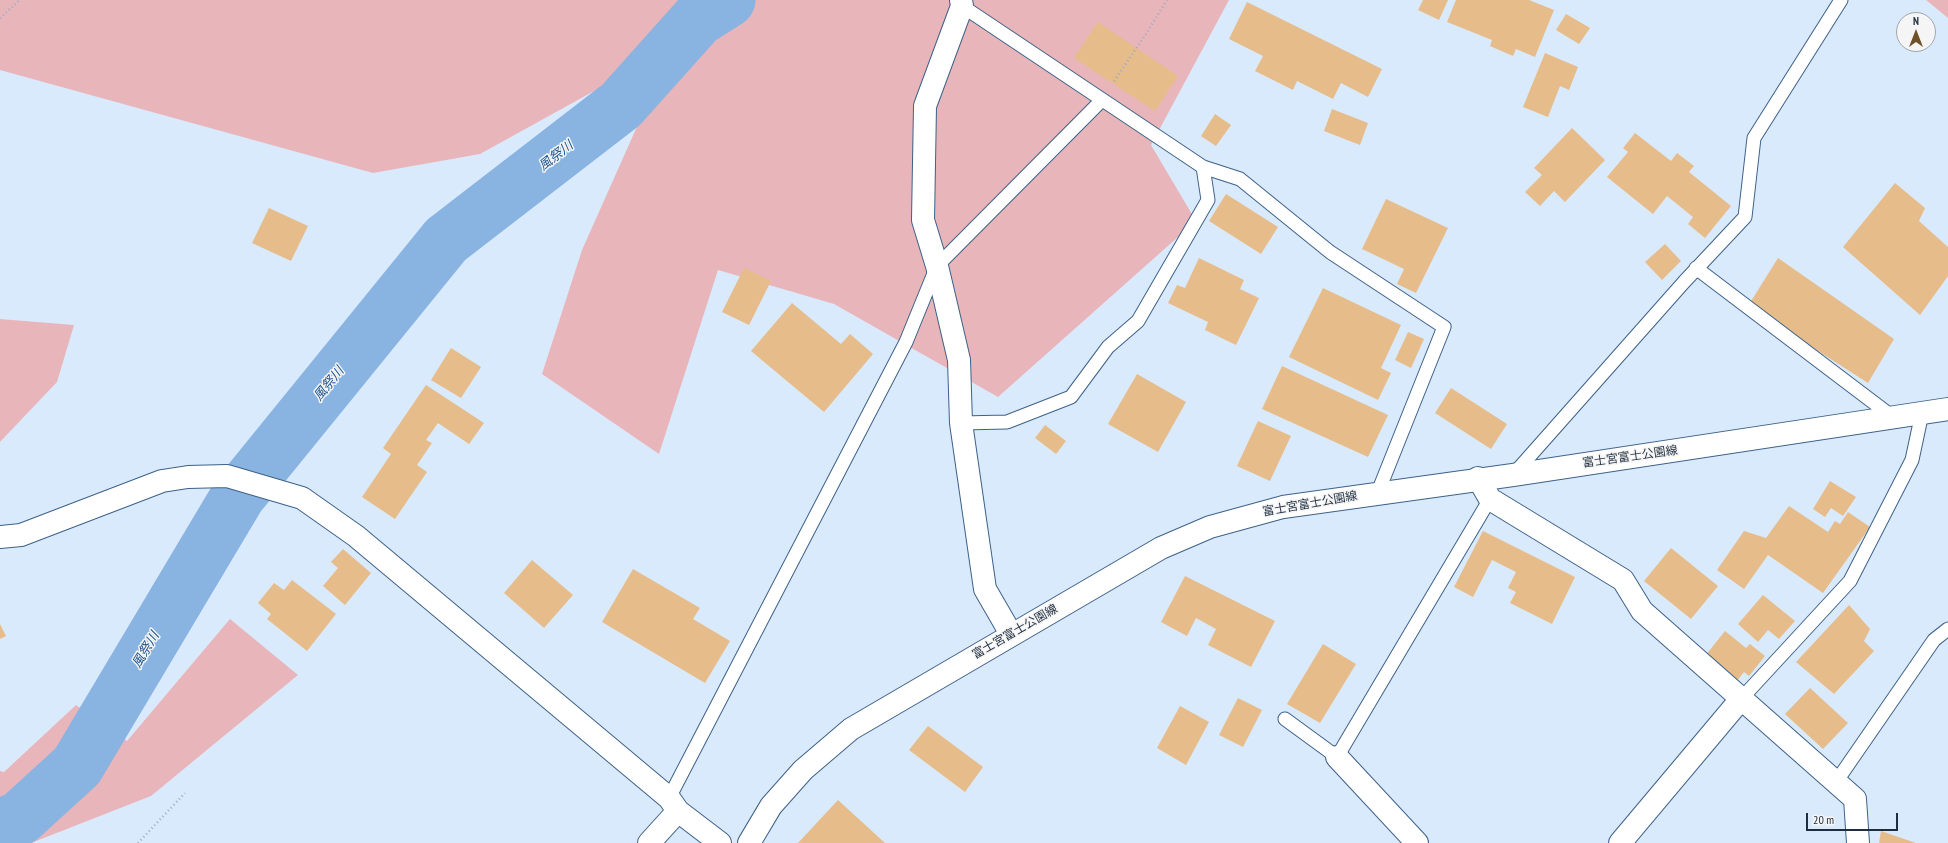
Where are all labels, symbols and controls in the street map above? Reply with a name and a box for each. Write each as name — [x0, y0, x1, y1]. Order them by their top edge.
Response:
north arrow — [1896, 12, 1936, 52]
text: N — [1913, 14, 1919, 28]
water label: 風祭川 — [536, 138, 576, 174]
water label: 風祭川 — [311, 364, 347, 404]
street label: 富士宮富士公園線 — [1581, 443, 1679, 471]
street label: 富士宮富士公園線 — [1261, 489, 1359, 519]
street label: 富士宮富士公園線 — [970, 602, 1060, 662]
water label: 風祭川 — [129, 629, 163, 671]
scale bar — [1808, 805, 1900, 831]
text: 20 m — [1813, 812, 1834, 827]

